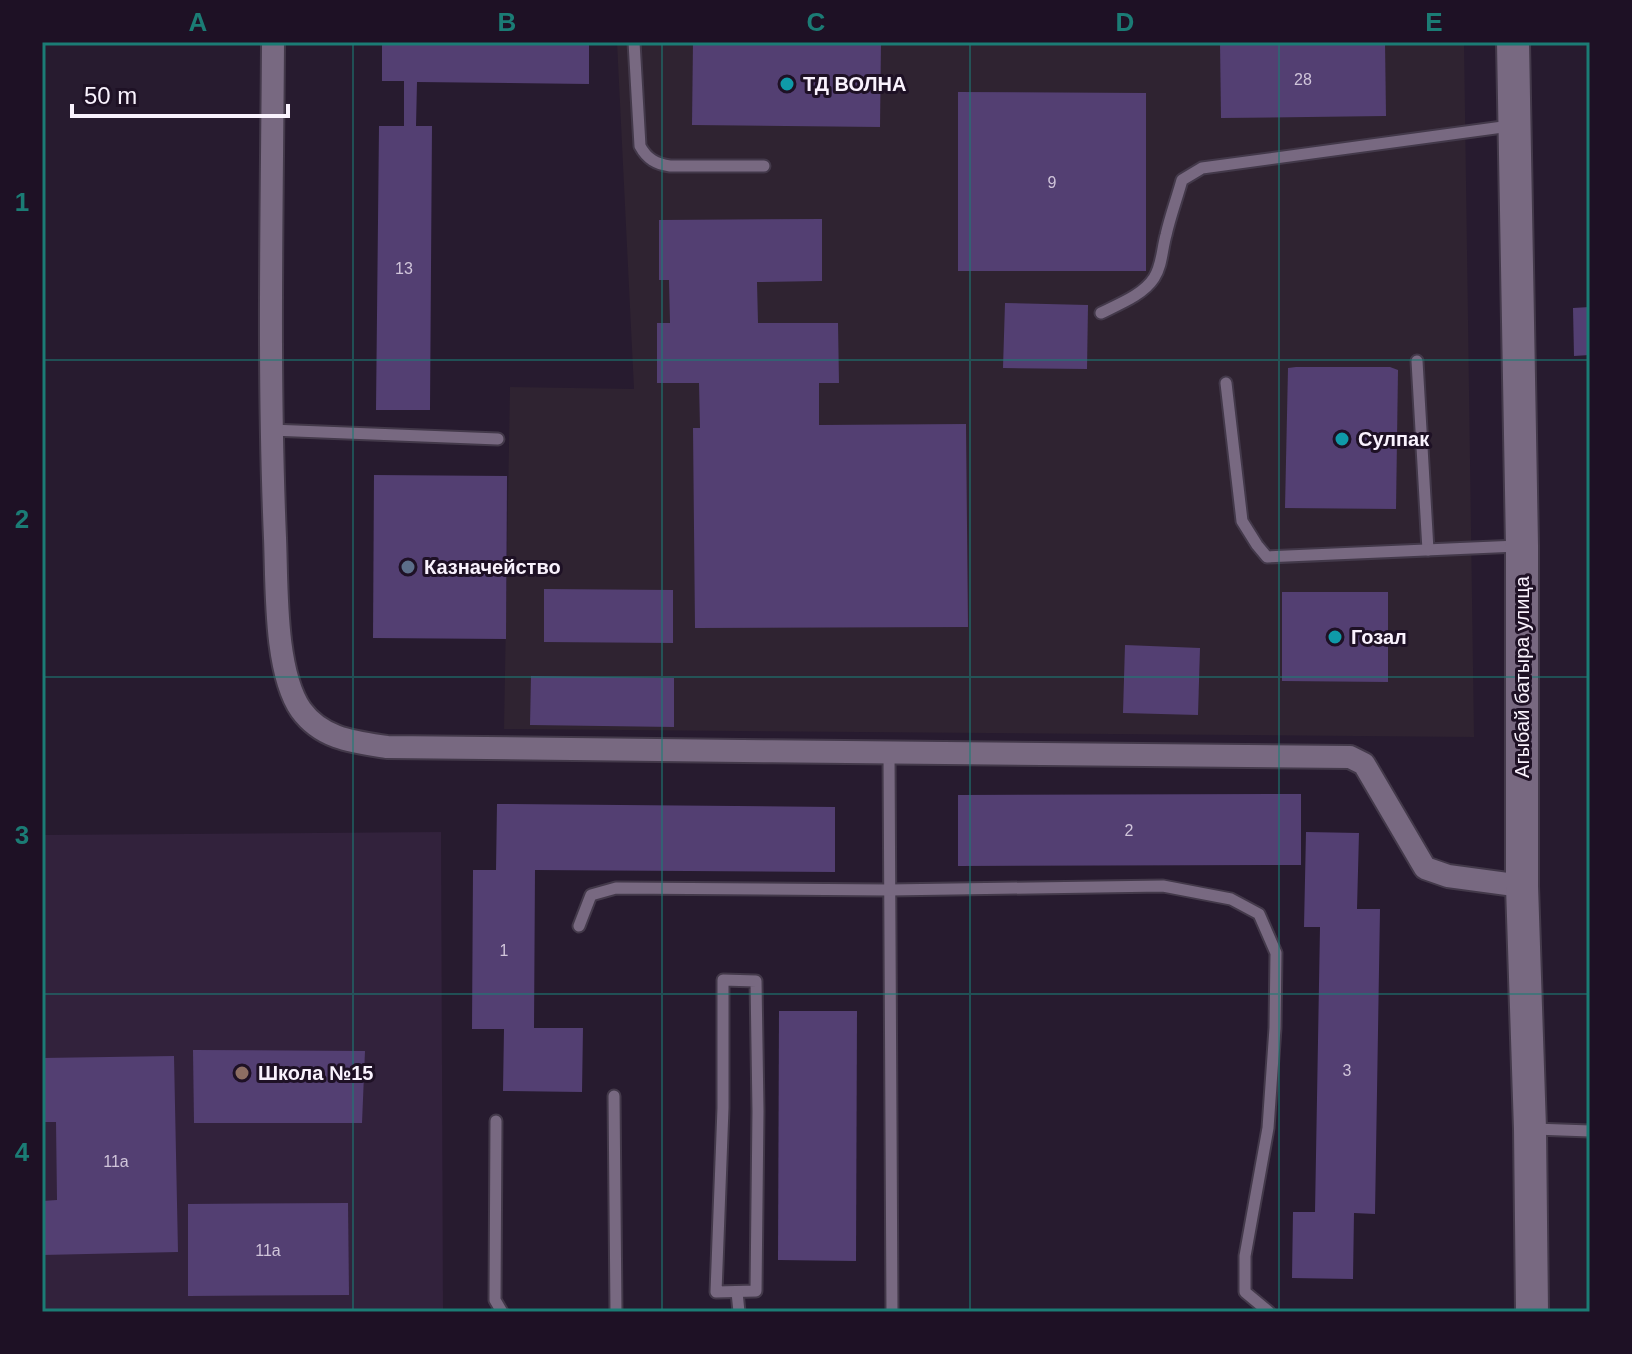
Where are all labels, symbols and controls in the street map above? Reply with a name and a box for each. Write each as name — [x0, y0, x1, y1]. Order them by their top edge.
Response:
text: A — [189, 7, 208, 37]
text: B — [498, 7, 516, 37]
text: C — [807, 7, 826, 37]
text: D — [1116, 7, 1134, 37]
text: E — [1425, 7, 1443, 37]
scale bar — [72, 68, 288, 118]
house number: 28 — [1294, 71, 1312, 88]
place label: ТД ВОЛНА — [803, 73, 906, 95]
marker: ТД ВОЛНА — [778, 75, 796, 93]
text: 50 m — [84, 82, 137, 109]
house number: 9 — [1048, 174, 1057, 191]
text: 1 — [15, 187, 29, 217]
house number: 13 — [395, 260, 413, 277]
place label: Сулпак — [1358, 428, 1430, 450]
marker: Сулпак — [1333, 430, 1351, 448]
text: 2 — [15, 504, 29, 534]
place label: Казначейство — [424, 556, 561, 578]
marker: Казначейство — [399, 558, 417, 576]
street label: Агыбай батыра улица — [1511, 575, 1533, 778]
place label: Гозал — [1351, 626, 1407, 648]
marker: Гозал — [1326, 628, 1344, 646]
text: 3 — [15, 820, 29, 850]
house number: 2 — [1125, 822, 1134, 839]
house number: 1 — [500, 942, 509, 959]
place label: Школа №15 — [258, 1062, 374, 1084]
house number: 3 — [1343, 1062, 1352, 1079]
marker: Школа №15 — [233, 1064, 251, 1082]
text: 4 — [15, 1137, 30, 1167]
house number: 11а — [103, 1153, 129, 1170]
house number: 11а — [255, 1242, 281, 1259]

